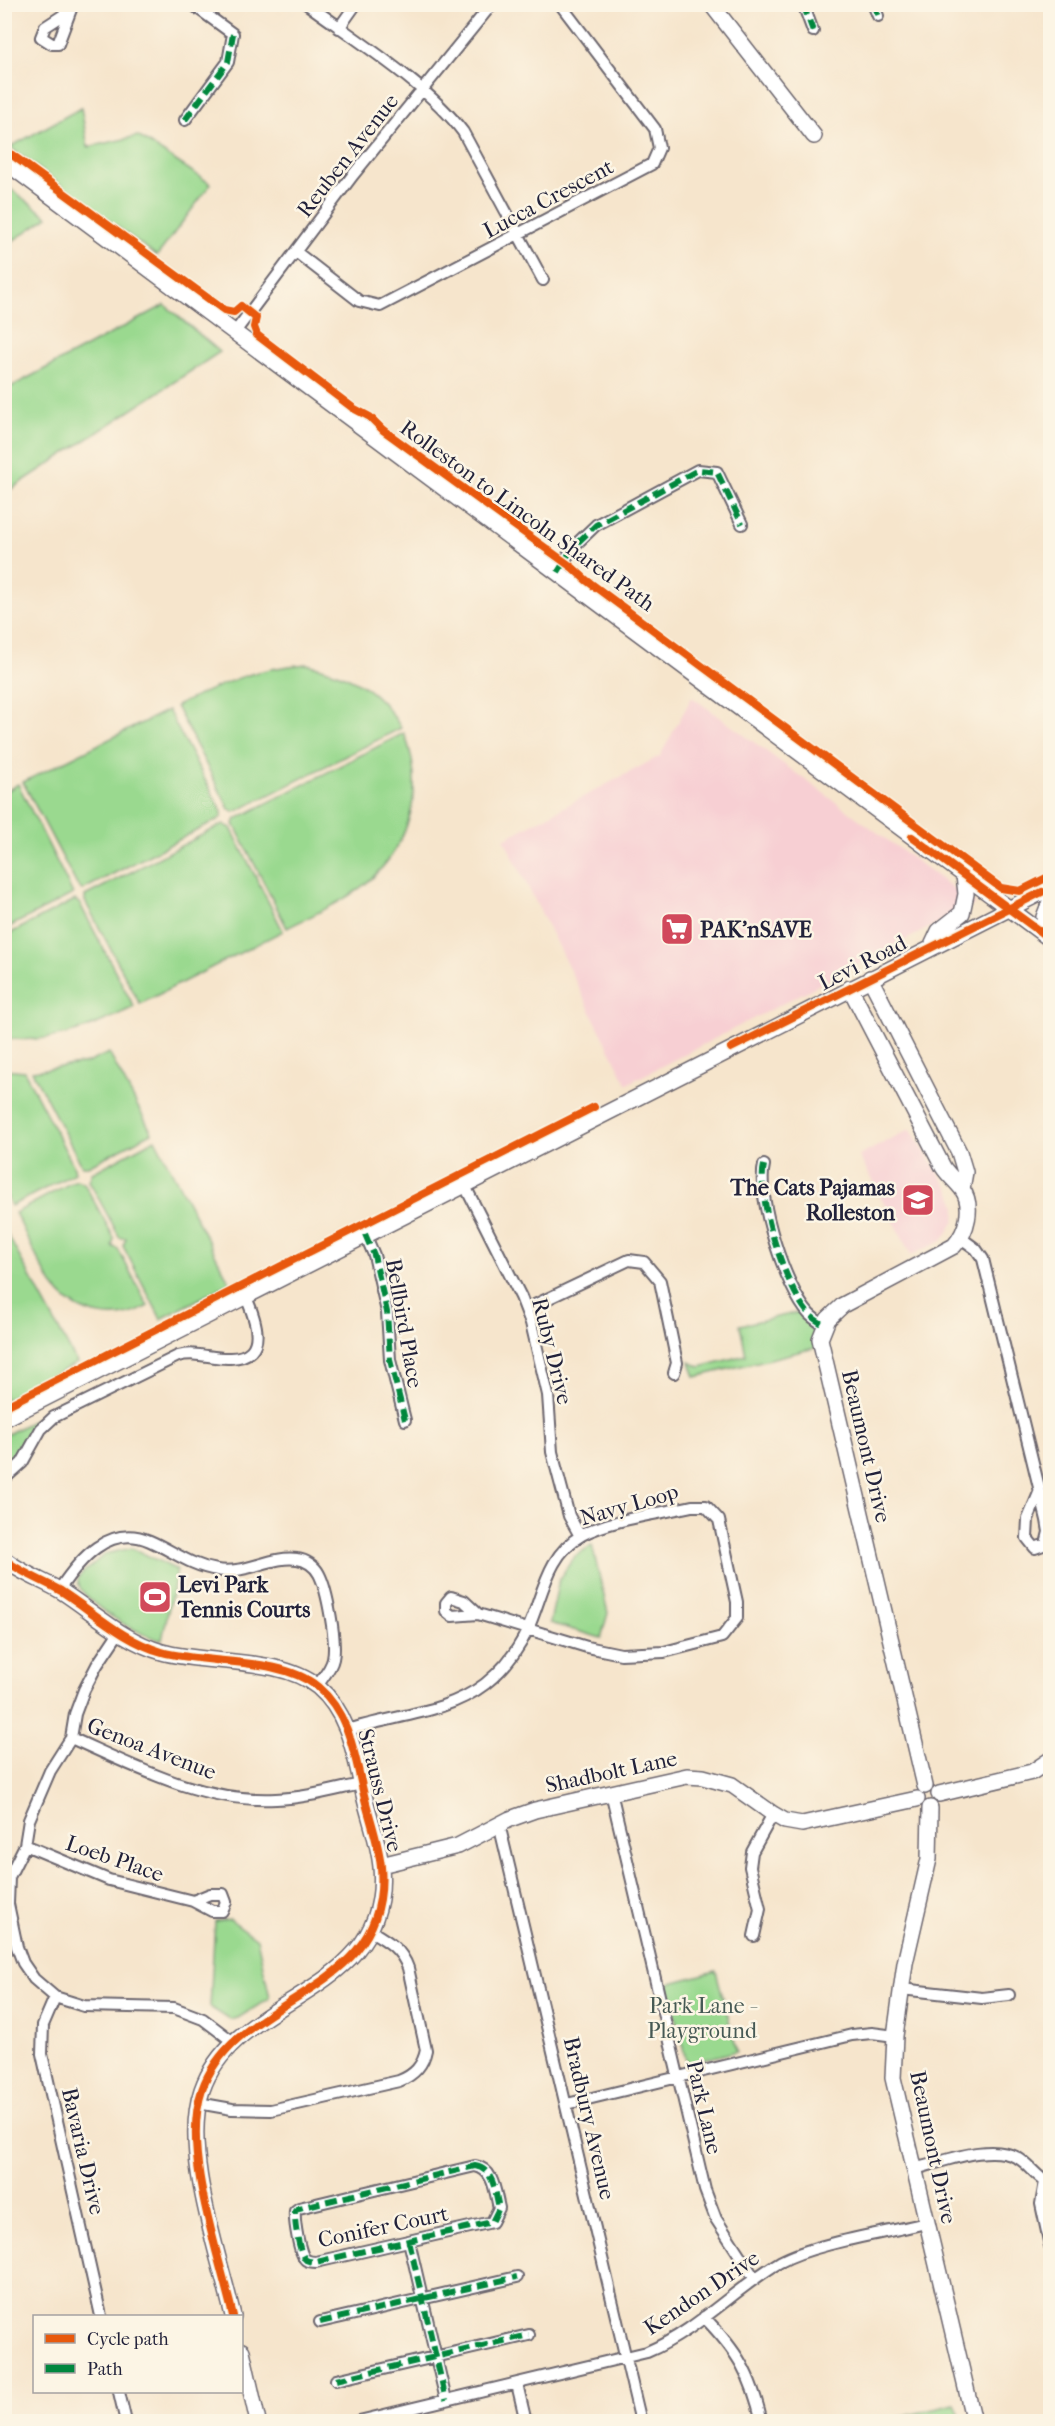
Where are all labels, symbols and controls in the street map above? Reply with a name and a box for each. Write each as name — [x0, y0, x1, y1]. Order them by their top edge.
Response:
street label: Reuben Avenue — [291, 89, 404, 223]
street label: Lucca Crescent — [479, 154, 618, 244]
street label: Rolleston to Lincoln Shared Path — [395, 415, 660, 617]
supermarket icon: PAK'nSAVE — [659, 911, 695, 947]
place label: PAK'nSAVE — [700, 917, 812, 943]
street label: Levi Road — [814, 929, 912, 996]
place label: The Cats Pajamas Rolleston — [730, 1175, 895, 1226]
school or university icon: The Cats Pajamas Rolleston — [900, 1182, 936, 1218]
street label: Bellbird Place — [380, 1256, 428, 1390]
street label: Ruby Drive — [526, 1295, 578, 1407]
street label: Beaumont Drive — [836, 1367, 896, 1525]
street label: Navy Loop — [577, 1479, 682, 1531]
place label: Levi Park Tennis Courts — [177, 1572, 310, 1623]
sports icon: Levi Park Tennis Courts — [137, 1579, 173, 1615]
street label: Genoa Avenue — [83, 1712, 220, 1786]
street label: Strauss Drive — [352, 1726, 408, 1855]
street label: Shadbolt Lane — [543, 1745, 680, 1799]
street label: Loeb Place — [62, 1830, 167, 1888]
park label: Park Lane - Playground — [647, 1993, 758, 2044]
street label: Bradbury Avenue — [558, 2034, 620, 2202]
street label: Park Lane — [681, 2058, 727, 2157]
street label: Beaumont Drive — [904, 2068, 962, 2226]
street label: Bavaria Drive — [56, 2085, 110, 2217]
street label: Conifer Court — [316, 2200, 451, 2253]
street label: Kendon Drive — [639, 2245, 764, 2341]
legend — [33, 2315, 243, 2393]
text: Cycle path — [87, 2329, 168, 2350]
text: Path — [87, 2359, 123, 2380]

